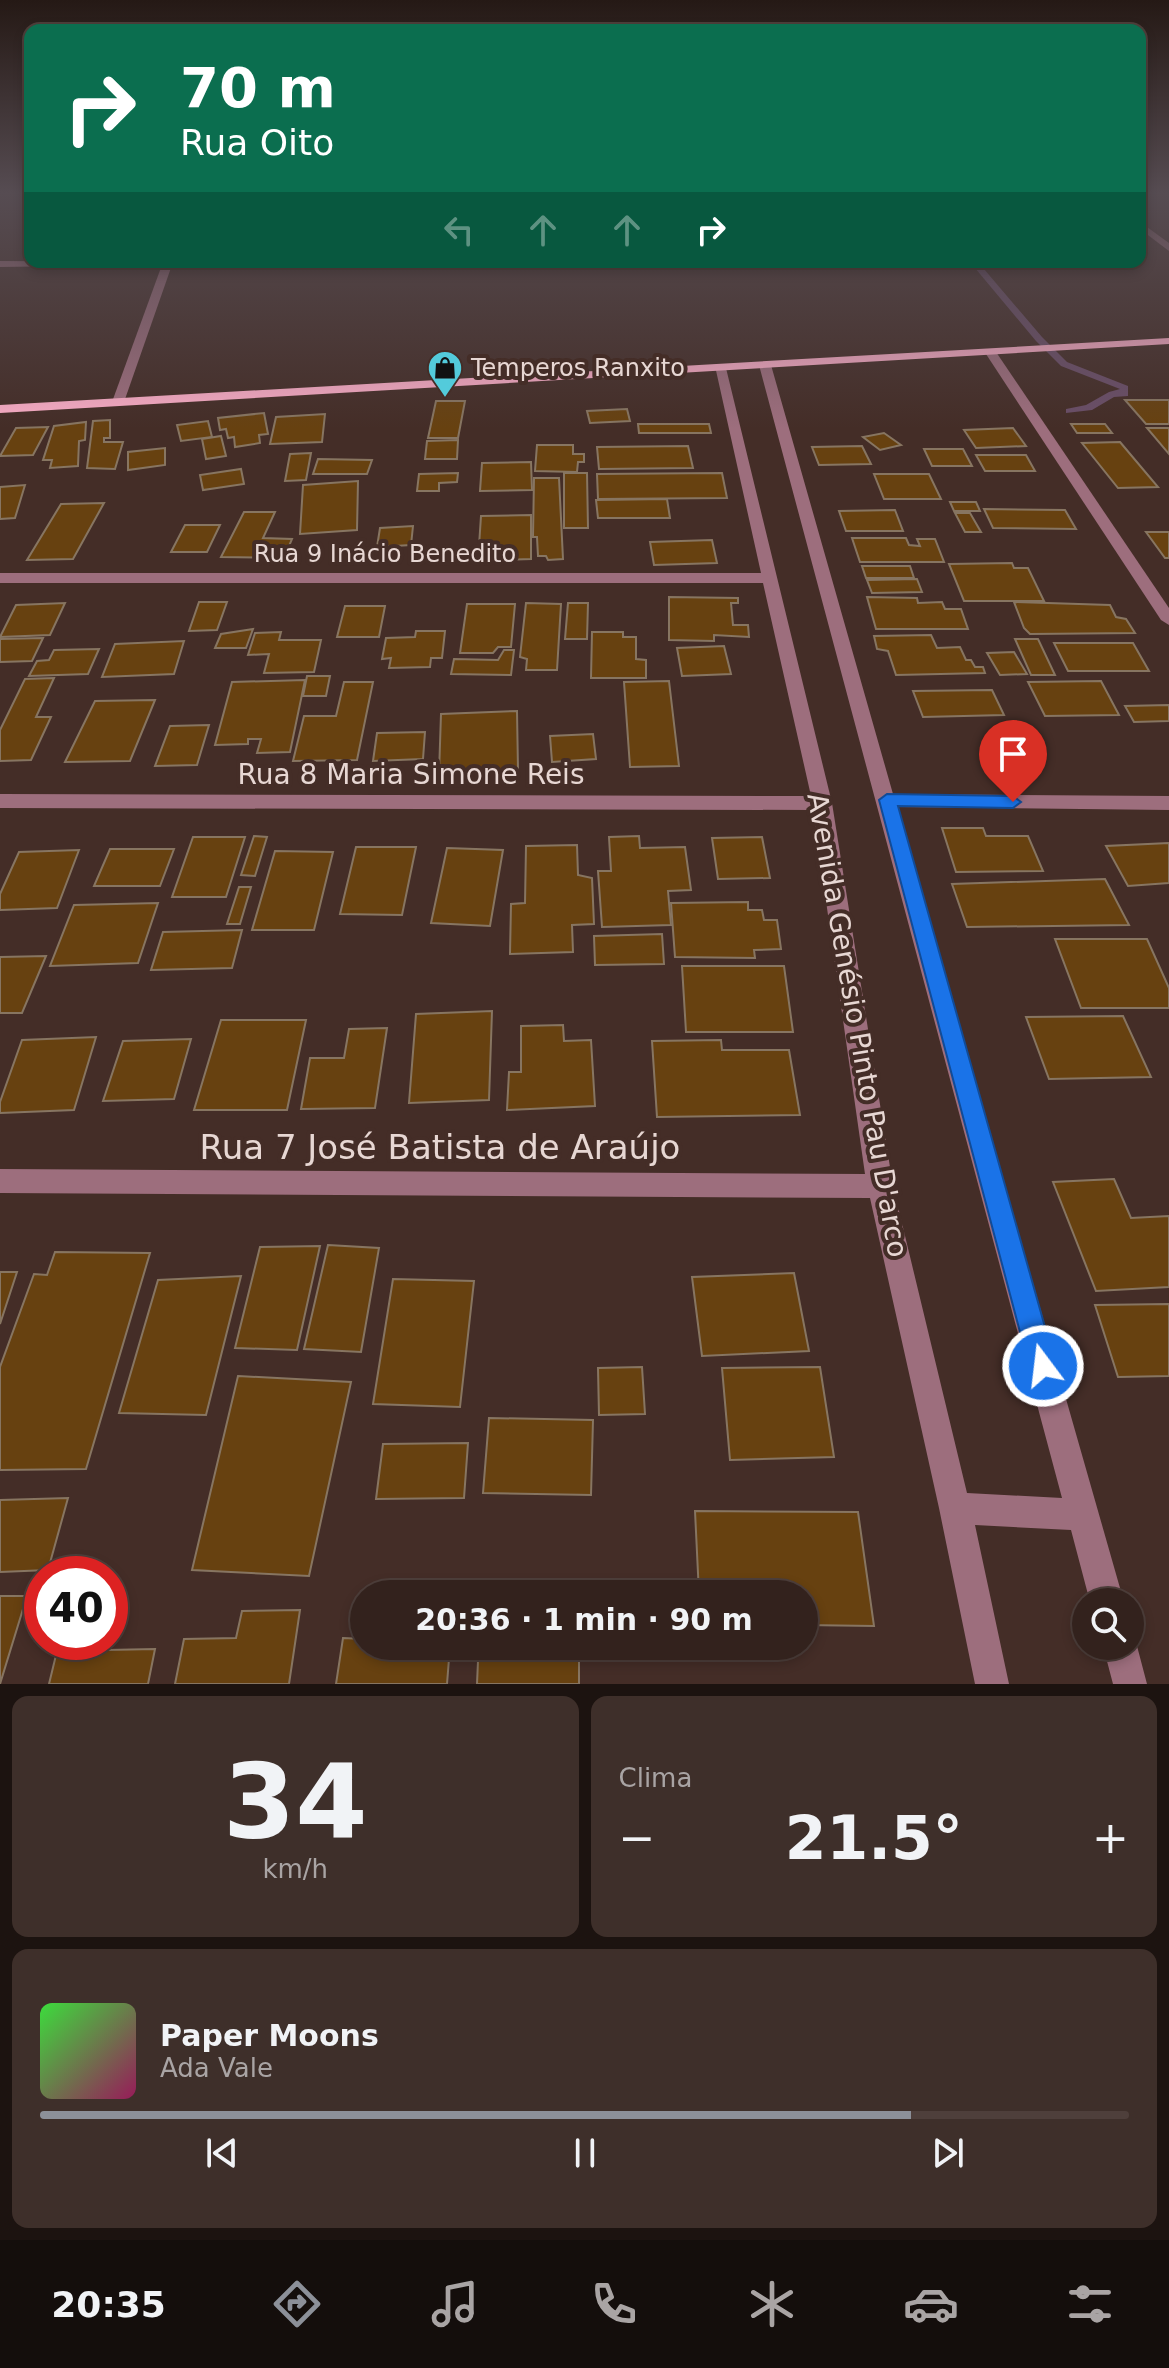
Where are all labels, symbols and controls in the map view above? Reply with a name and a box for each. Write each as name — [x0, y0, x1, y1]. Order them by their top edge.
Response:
text: 70 m — [180, 55, 336, 120]
icon: right — [48, 56, 152, 160]
text: Rua Oito — [180, 122, 334, 163]
icon: left — [437, 208, 481, 252]
icon: ahead — [521, 208, 565, 252]
icon: ahead — [605, 208, 649, 252]
icon: right — [689, 208, 733, 252]
shop icon: Temperos Ranxito — [426, 349, 464, 399]
place label: Temperos Ranxito — [470, 354, 685, 382]
street label: Rua 9 Inácio Benedito — [254, 540, 516, 568]
pin — [979, 720, 1047, 802]
icon: arrive — [991, 732, 1035, 776]
street label: Rua 8 Maria Simone Reis — [237, 758, 585, 791]
street label: Avenida Genésio Pinto Pau D'arco — [800, 790, 915, 1260]
street label: Rua 7 José Batista de Araújo — [200, 1127, 680, 1167]
position arrow — [1001, 1324, 1085, 1408]
speed limit sign: 40 — [24, 1556, 128, 1660]
map controls — [1072, 1588, 1144, 1660]
button: search — [1072, 1588, 1144, 1660]
text: 20:36 · 1 min · 90 m — [415, 1602, 753, 1637]
text: 34 — [223, 1741, 368, 1863]
text: Clima — [619, 1763, 692, 1793]
text: 21.5° — [785, 1803, 963, 1873]
text: − — [619, 1812, 655, 1863]
text: + — [1092, 1812, 1129, 1863]
text: km/h — [262, 1854, 328, 1884]
text: Paper Moons — [160, 2018, 379, 2053]
text: Ada Vale — [160, 2053, 273, 2083]
icon: previous — [200, 2131, 244, 2175]
icon: pause — [563, 2131, 607, 2175]
icon: next — [926, 2131, 970, 2175]
icon: directions — [269, 2276, 325, 2332]
icon: music — [427, 2276, 483, 2332]
icon: phone — [586, 2276, 642, 2332]
icon: climate — [744, 2276, 800, 2332]
icon: car — [903, 2276, 959, 2332]
icon: filters — [1062, 2276, 1118, 2332]
text: 20:35 — [51, 2284, 166, 2325]

